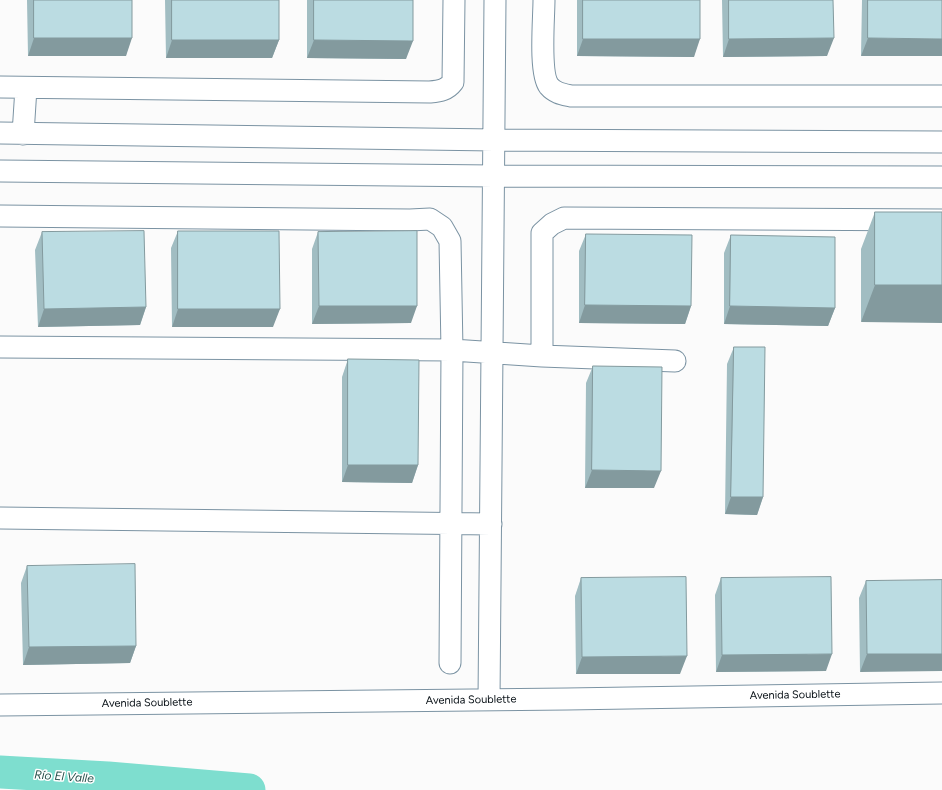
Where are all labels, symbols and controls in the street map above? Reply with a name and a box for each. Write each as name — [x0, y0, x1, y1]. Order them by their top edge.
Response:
street label: Avenida Soublette — [749, 688, 841, 702]
street label: Avenida Soublette — [425, 693, 517, 707]
street label: Avenida Soublette — [101, 696, 193, 710]
water label: Río El Valle — [34, 768, 94, 786]

